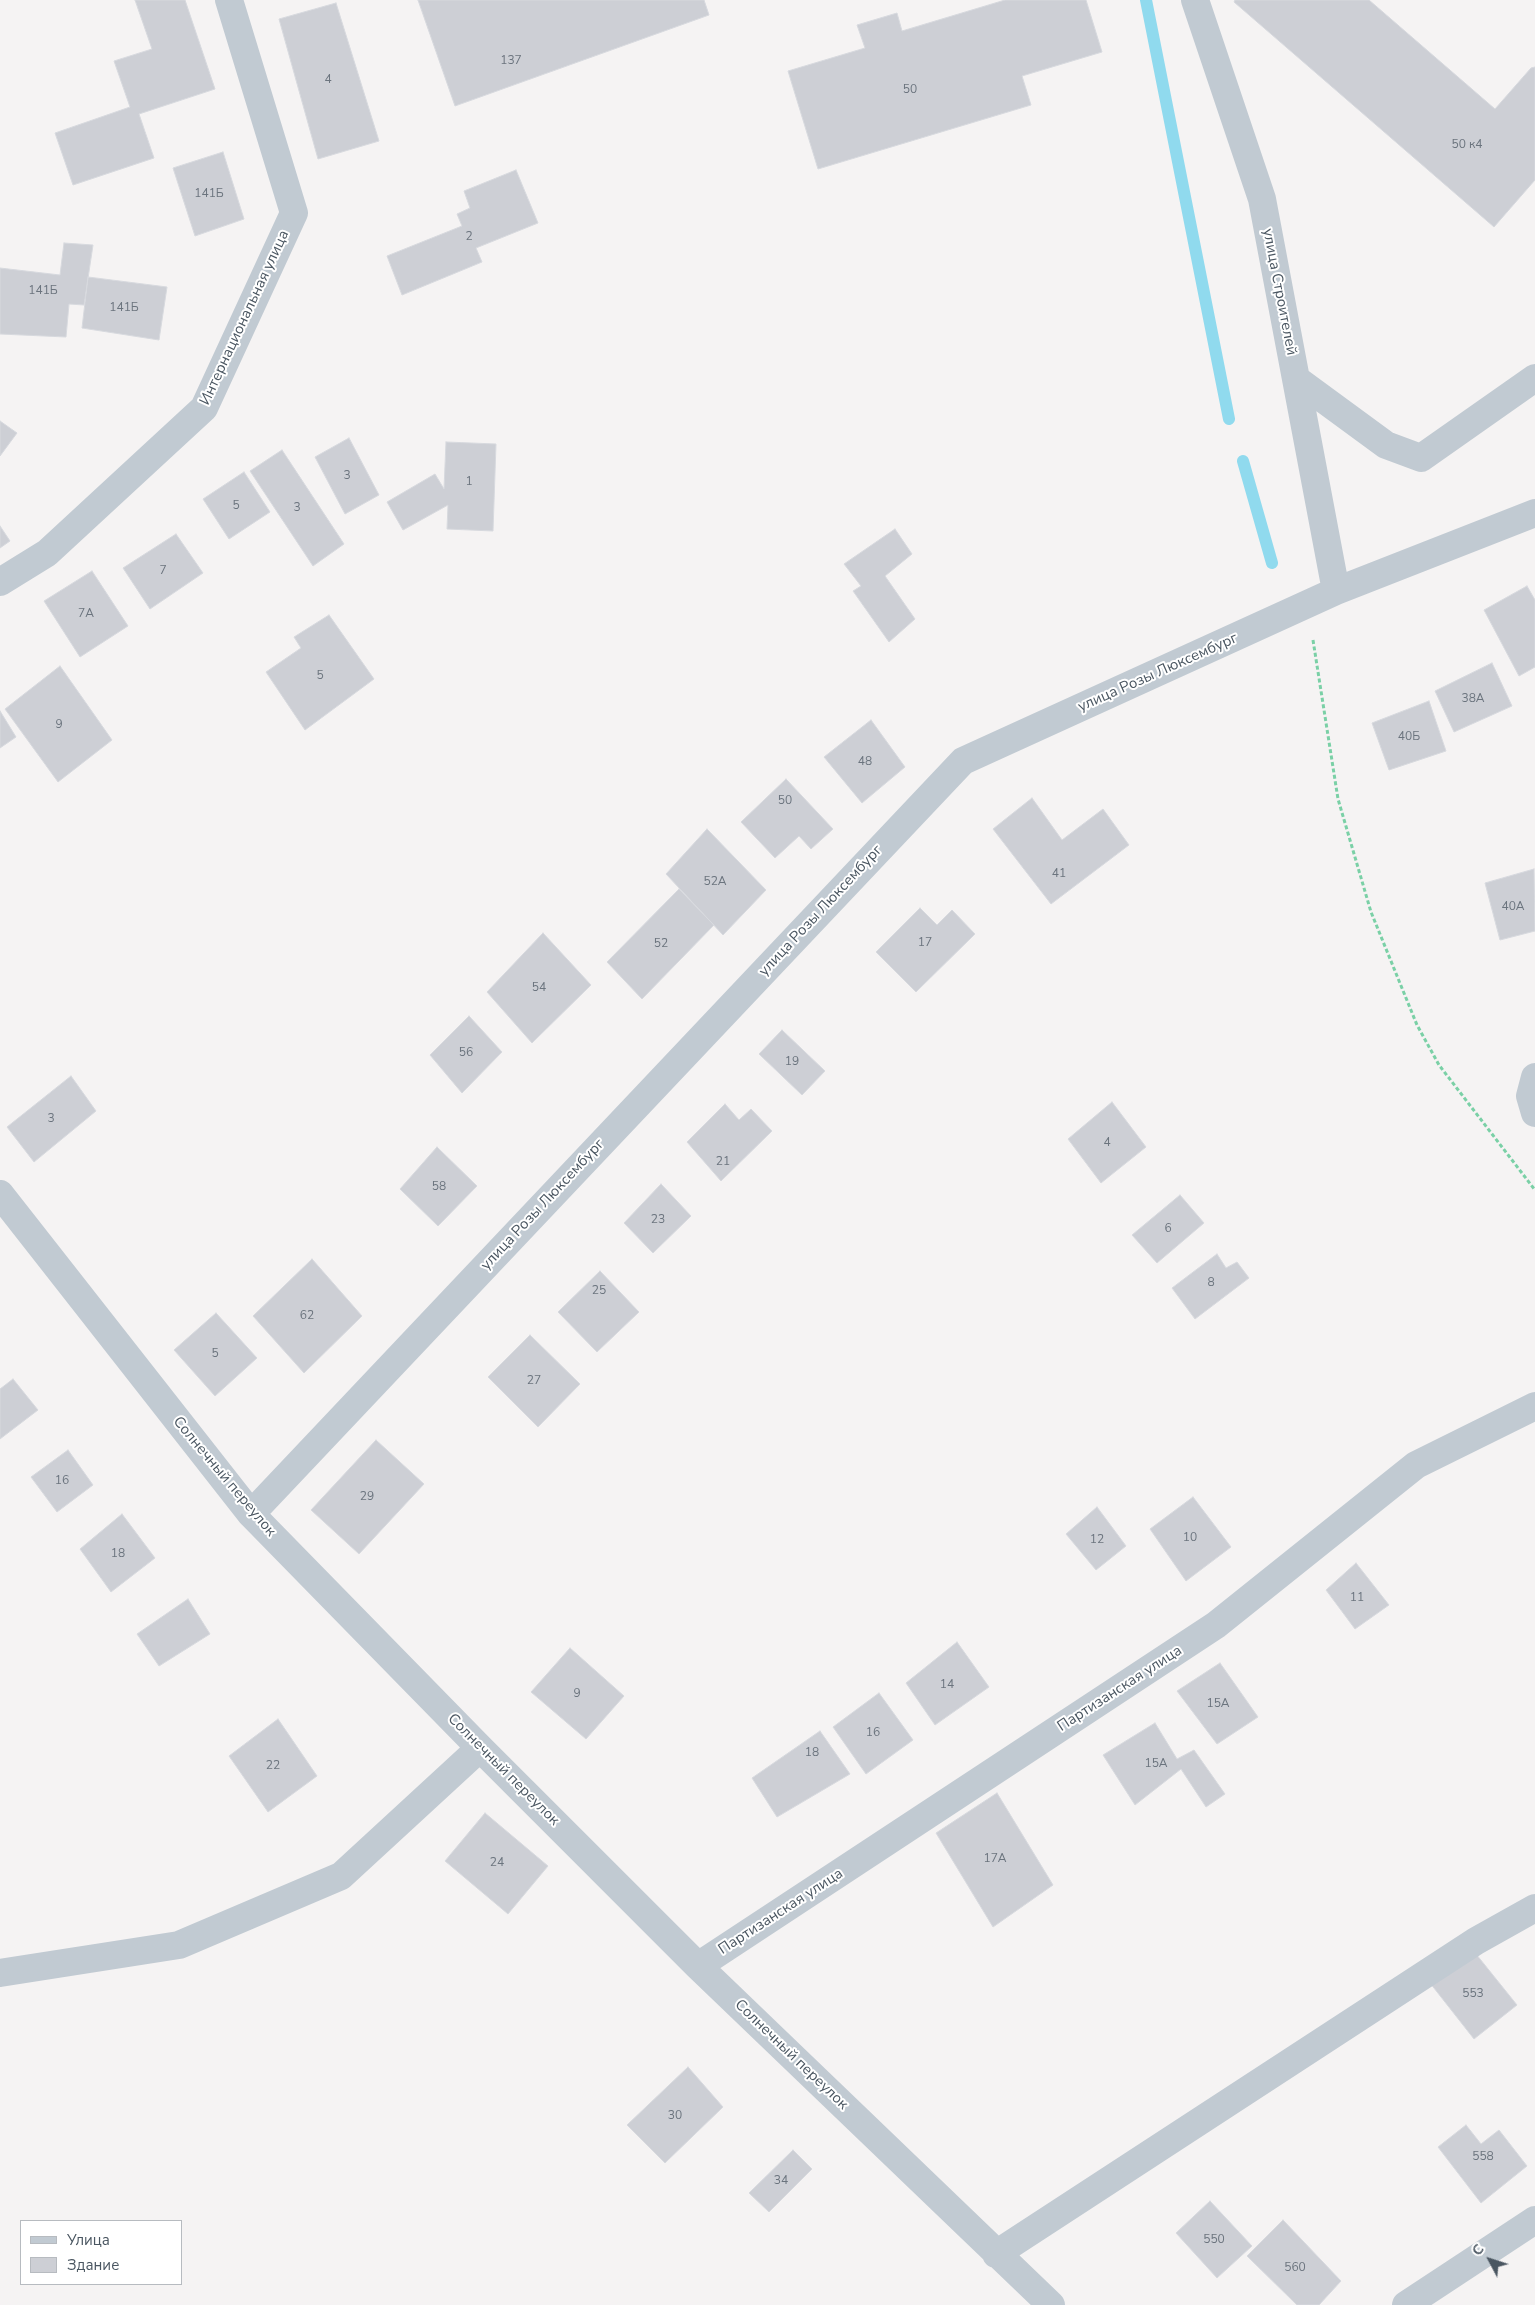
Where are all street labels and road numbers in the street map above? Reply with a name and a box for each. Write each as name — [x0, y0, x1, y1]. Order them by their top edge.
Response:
street label: улица Строителей — [1258, 227, 1300, 357]
street label: Интернациональная улица — [197, 228, 293, 408]
street label: улица Розы Люксембург — [1075, 630, 1241, 716]
street label: улица Розы Люксембург — [755, 842, 887, 980]
street label: улица Розы Люксембург — [477, 1136, 609, 1274]
street label: Солнечный переулок — [169, 1413, 279, 1541]
street label: Партизанская улица — [1054, 1642, 1186, 1736]
street label: Солнечный переулок — [443, 1710, 563, 1830]
street label: Партизанская улица — [715, 1865, 847, 1959]
street label: Солнечный переулок — [731, 1996, 851, 2114]

